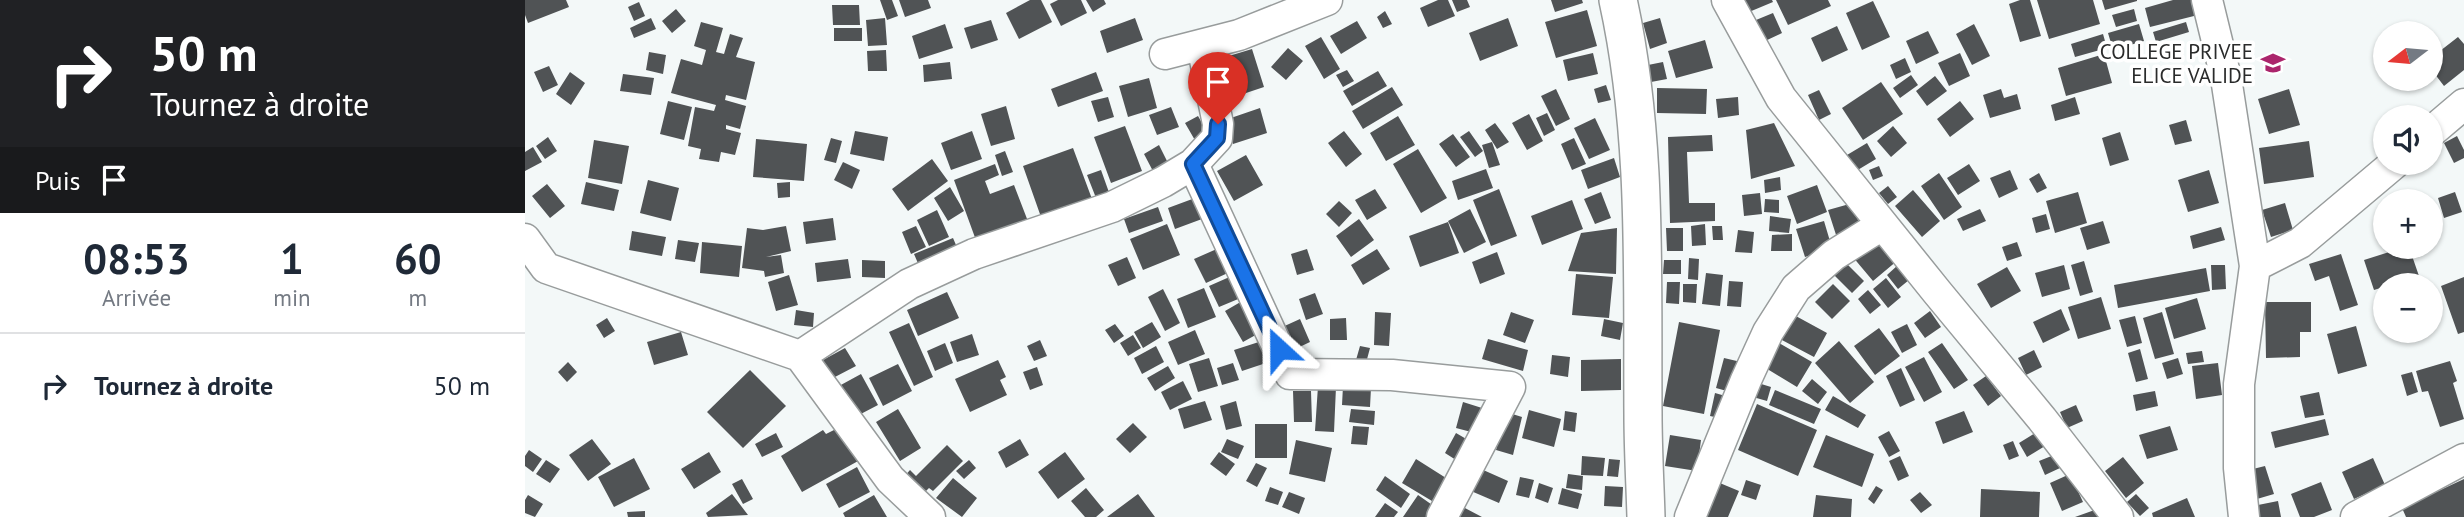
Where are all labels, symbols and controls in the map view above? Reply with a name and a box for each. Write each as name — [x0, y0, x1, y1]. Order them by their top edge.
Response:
text: 50 m — [150, 21, 257, 85]
north arrow — [2373, 21, 2443, 91]
map controls — [2373, 21, 2443, 343]
icon: right — [35, 28, 126, 119]
place label: COLLEGE PRIVEE ELICE VALIDE — [2100, 38, 2253, 89]
school or university icon: COLLEGE PRIVEE ELICE VALIDE — [2259, 49, 2287, 77]
pin — [1188, 52, 1248, 124]
icon: arrive — [1199, 63, 1237, 101]
text: Tournez à droite — [150, 83, 369, 125]
button: sound — [2373, 105, 2443, 175]
icon: arrive — [95, 161, 133, 199]
text: Puis — [35, 164, 81, 197]
button: + — [2373, 189, 2443, 259]
text: 08:53 — [83, 231, 190, 286]
text: 1 — [280, 231, 304, 286]
text: 60 — [394, 231, 442, 286]
button: − — [2373, 273, 2443, 343]
text: Arrivée — [102, 283, 171, 312]
text: min — [273, 283, 311, 312]
text: m — [408, 283, 427, 312]
position arrow — [1242, 312, 1316, 386]
icon: right — [35, 367, 73, 405]
text: Tournez à droite — [94, 369, 273, 402]
text: 50 m — [434, 369, 490, 402]

